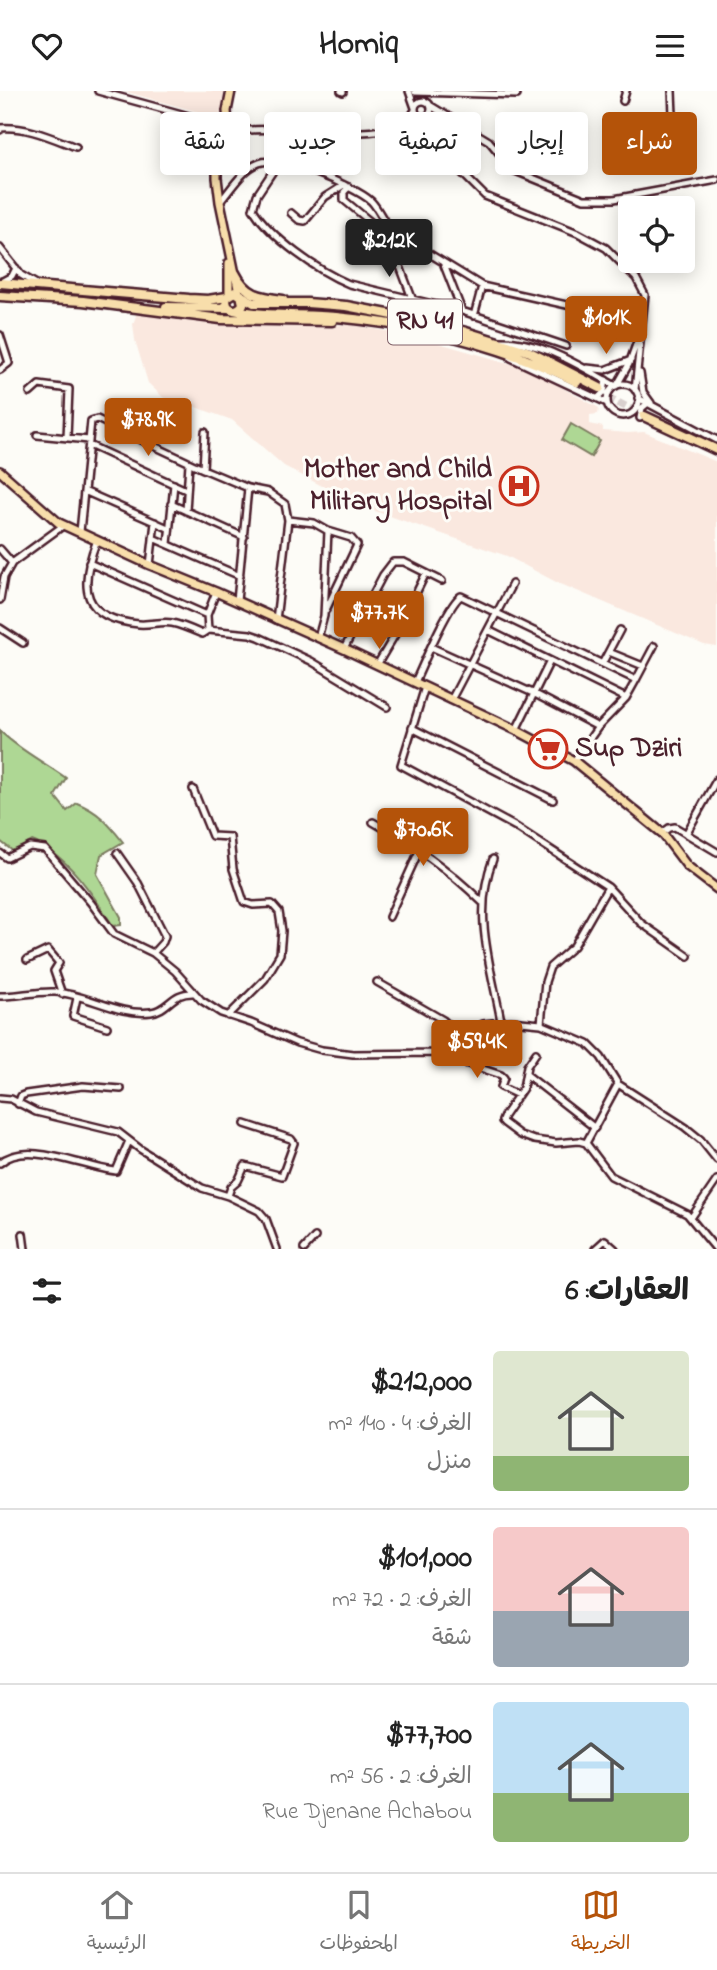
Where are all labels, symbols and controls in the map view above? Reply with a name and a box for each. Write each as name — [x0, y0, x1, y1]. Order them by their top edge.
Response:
text: Homiq — [319, 22, 398, 69]
icon: heart — [28, 27, 66, 65]
icon: menu — [651, 27, 689, 65]
chip: شقة — [160, 112, 250, 175]
chip: جديد — [264, 112, 361, 175]
chip: تصفية — [375, 112, 481, 175]
chip: إيجار — [495, 112, 588, 175]
chip: شراء — [602, 112, 697, 175]
map controls — [618, 196, 695, 273]
button: locate — [618, 196, 695, 273]
pin: $212K — [340, 219, 438, 279]
text: $212K — [361, 225, 417, 258]
pin: $101K — [557, 296, 655, 356]
road number: RN 41 — [388, 299, 462, 345]
text: $101K — [581, 302, 631, 335]
pin: $78.9K — [91, 399, 205, 458]
text: $78.9K — [121, 404, 175, 437]
place label: Mother and Child Military Hospital — [304, 450, 492, 523]
hospital icon: Mother and Child Military Hospital — [498, 465, 540, 507]
pin: $77.7K — [322, 591, 436, 651]
text: $77.7K — [350, 597, 408, 630]
supermarket icon: Sup Dziri — [527, 728, 569, 770]
place label: Sup Dziri — [575, 729, 682, 770]
pin: $70.6K — [366, 809, 480, 868]
text: $70.6K — [393, 814, 453, 847]
pin: $59.4K — [420, 1021, 534, 1080]
text: $59.4K — [447, 1026, 507, 1059]
text: العقارات: 6 — [565, 1270, 689, 1314]
icon: filters — [28, 1272, 66, 1310]
text: $212,000 — [370, 1361, 472, 1405]
icon: home — [549, 1379, 633, 1463]
text: الغرف: 4 · 140 m² — [328, 1408, 472, 1441]
text: منزل — [427, 1446, 472, 1479]
text: $101,000 — [378, 1537, 472, 1581]
icon: home — [549, 1555, 633, 1639]
text: الغرف: 2 · 72 m² — [332, 1584, 472, 1617]
text: شقة — [432, 1622, 472, 1655]
text: $77,700 — [386, 1714, 472, 1758]
icon: home — [549, 1730, 633, 1814]
text: الغرف: 2 · 56 m² — [330, 1761, 472, 1794]
text: Rue Djenane Achabou — [262, 1796, 472, 1829]
tab: الرئيسية — [87, 1886, 146, 1959]
tab: المحفوظات — [320, 1886, 398, 1959]
tab: الخريطة — [571, 1886, 630, 1959]

